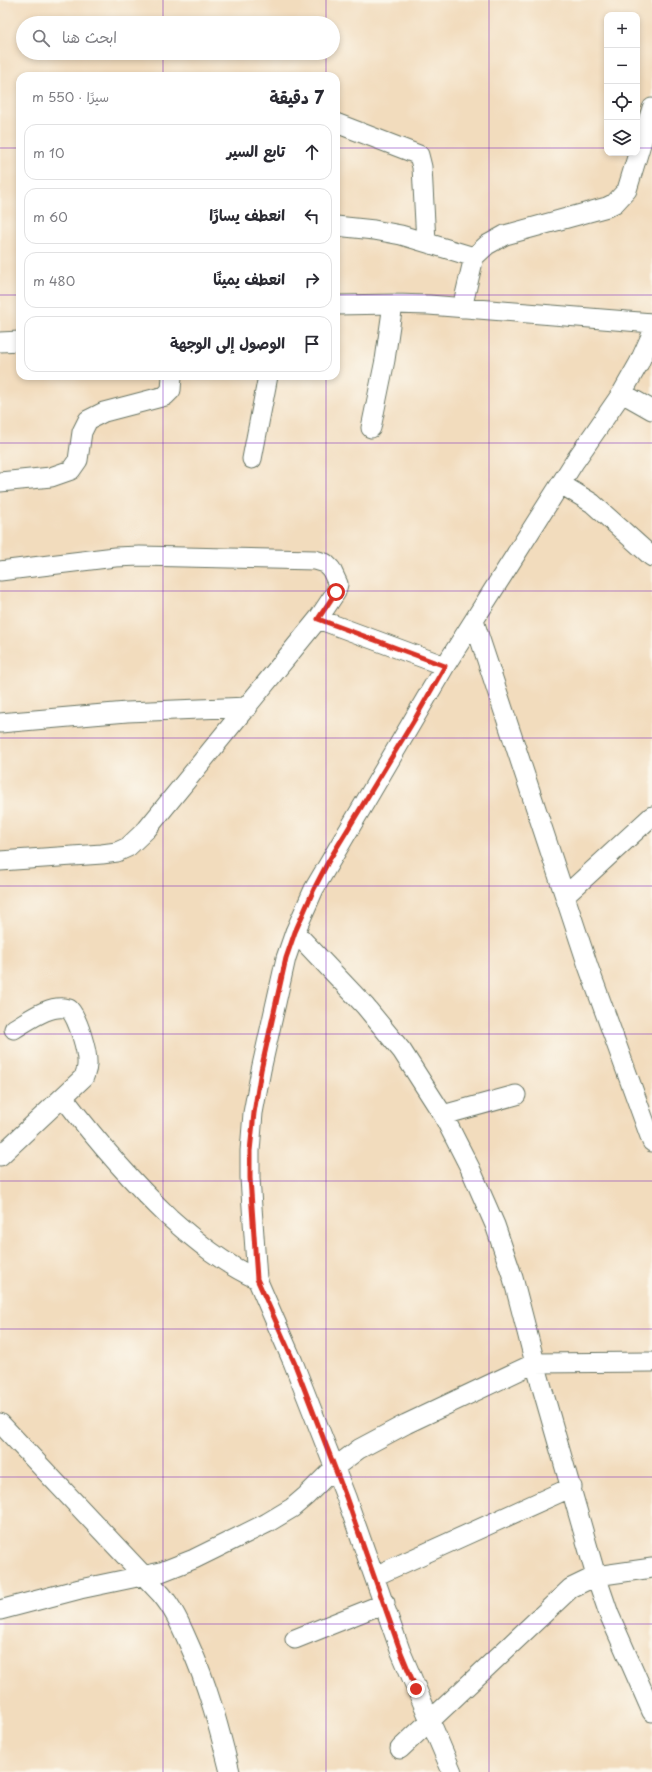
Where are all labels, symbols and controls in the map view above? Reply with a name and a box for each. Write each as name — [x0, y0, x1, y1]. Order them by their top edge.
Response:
map controls — [604, 12, 640, 156]
button: + — [604, 12, 640, 48]
search box — [16, 16, 340, 60]
text: ابحث هنا — [62, 25, 117, 48]
icon: search — [30, 27, 52, 49]
button: − — [604, 48, 640, 84]
text: 7 دقيقة — [270, 84, 324, 110]
button: locate — [604, 84, 640, 120]
text: سيرًا · 550 m — [32, 87, 109, 106]
button: layers — [604, 120, 640, 156]
text: تابع السير — [227, 139, 285, 162]
icon: ahead — [301, 141, 323, 163]
text: 10 m — [33, 143, 64, 162]
text: انعطف يسارًا — [209, 203, 285, 226]
icon: left — [301, 205, 323, 227]
text: 60 m — [33, 207, 68, 226]
text: انعطف يمينًا — [213, 267, 285, 290]
icon: right — [301, 269, 323, 291]
text: 480 m — [33, 271, 75, 290]
text: الوصول إلى الوجهة — [170, 331, 285, 354]
icon: arrive — [301, 333, 323, 355]
route start — [327, 583, 345, 601]
route end — [407, 1680, 425, 1698]

